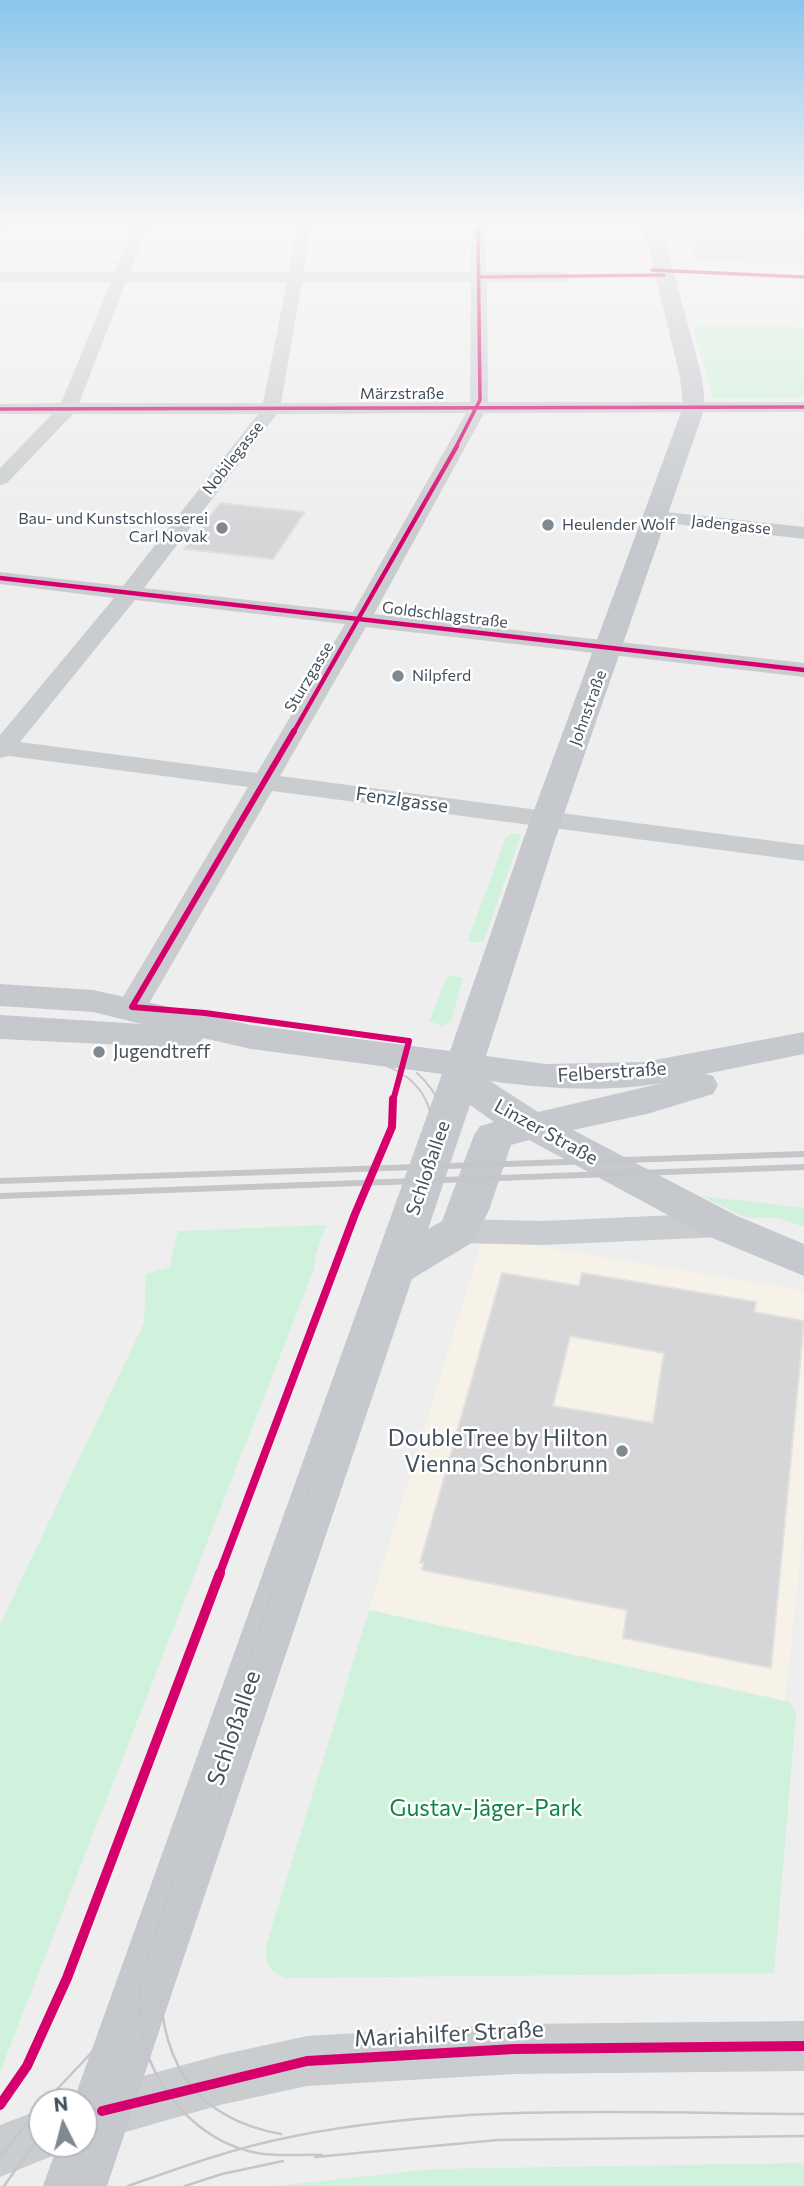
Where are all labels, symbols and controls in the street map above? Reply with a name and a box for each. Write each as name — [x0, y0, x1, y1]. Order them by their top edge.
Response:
street label: Märzstraße — [360, 384, 444, 404]
street label: Nobilegasse — [198, 418, 268, 498]
place label: Bau- und Kunstschlosserei Carl Novak — [18, 509, 208, 547]
street label: Jadengasse — [690, 511, 772, 539]
place label: Heulender Wolf — [562, 515, 675, 535]
marker: Heulender Wolf — [540, 517, 556, 533]
marker: Bau- und Kunstschlosserei Carl Novak — [214, 520, 230, 536]
street label: Goldschlagstraße — [381, 598, 509, 632]
street label: Sturzgasse — [280, 638, 338, 716]
place label: Nilpferd — [412, 666, 471, 686]
marker: Nilpferd — [390, 668, 406, 684]
street label: Johnstraße — [565, 668, 611, 748]
street label: Fenzlgasse — [354, 782, 450, 818]
place label: Jugendtreff — [113, 1041, 211, 1063]
marker: Jugendtreff — [91, 1044, 107, 1060]
street label: Felberstraße — [557, 1057, 667, 1087]
street label: Linzer Straße — [490, 1094, 602, 1170]
street label: Schloßallee — [401, 1118, 455, 1218]
place label: DoubleTree by Hilton Vienna Schonbrunn — [388, 1424, 608, 1478]
marker: DoubleTree by Hilton Vienna Schonbrunn — [614, 1443, 630, 1459]
street label: Schloßallee — [202, 1667, 266, 1789]
park label: Gustav-Jäger-Park — [390, 1794, 582, 1822]
street label: Mariahilfer Straße — [353, 2015, 545, 2053]
north arrow — [28, 2088, 98, 2158]
text: N — [53, 2091, 69, 2116]

